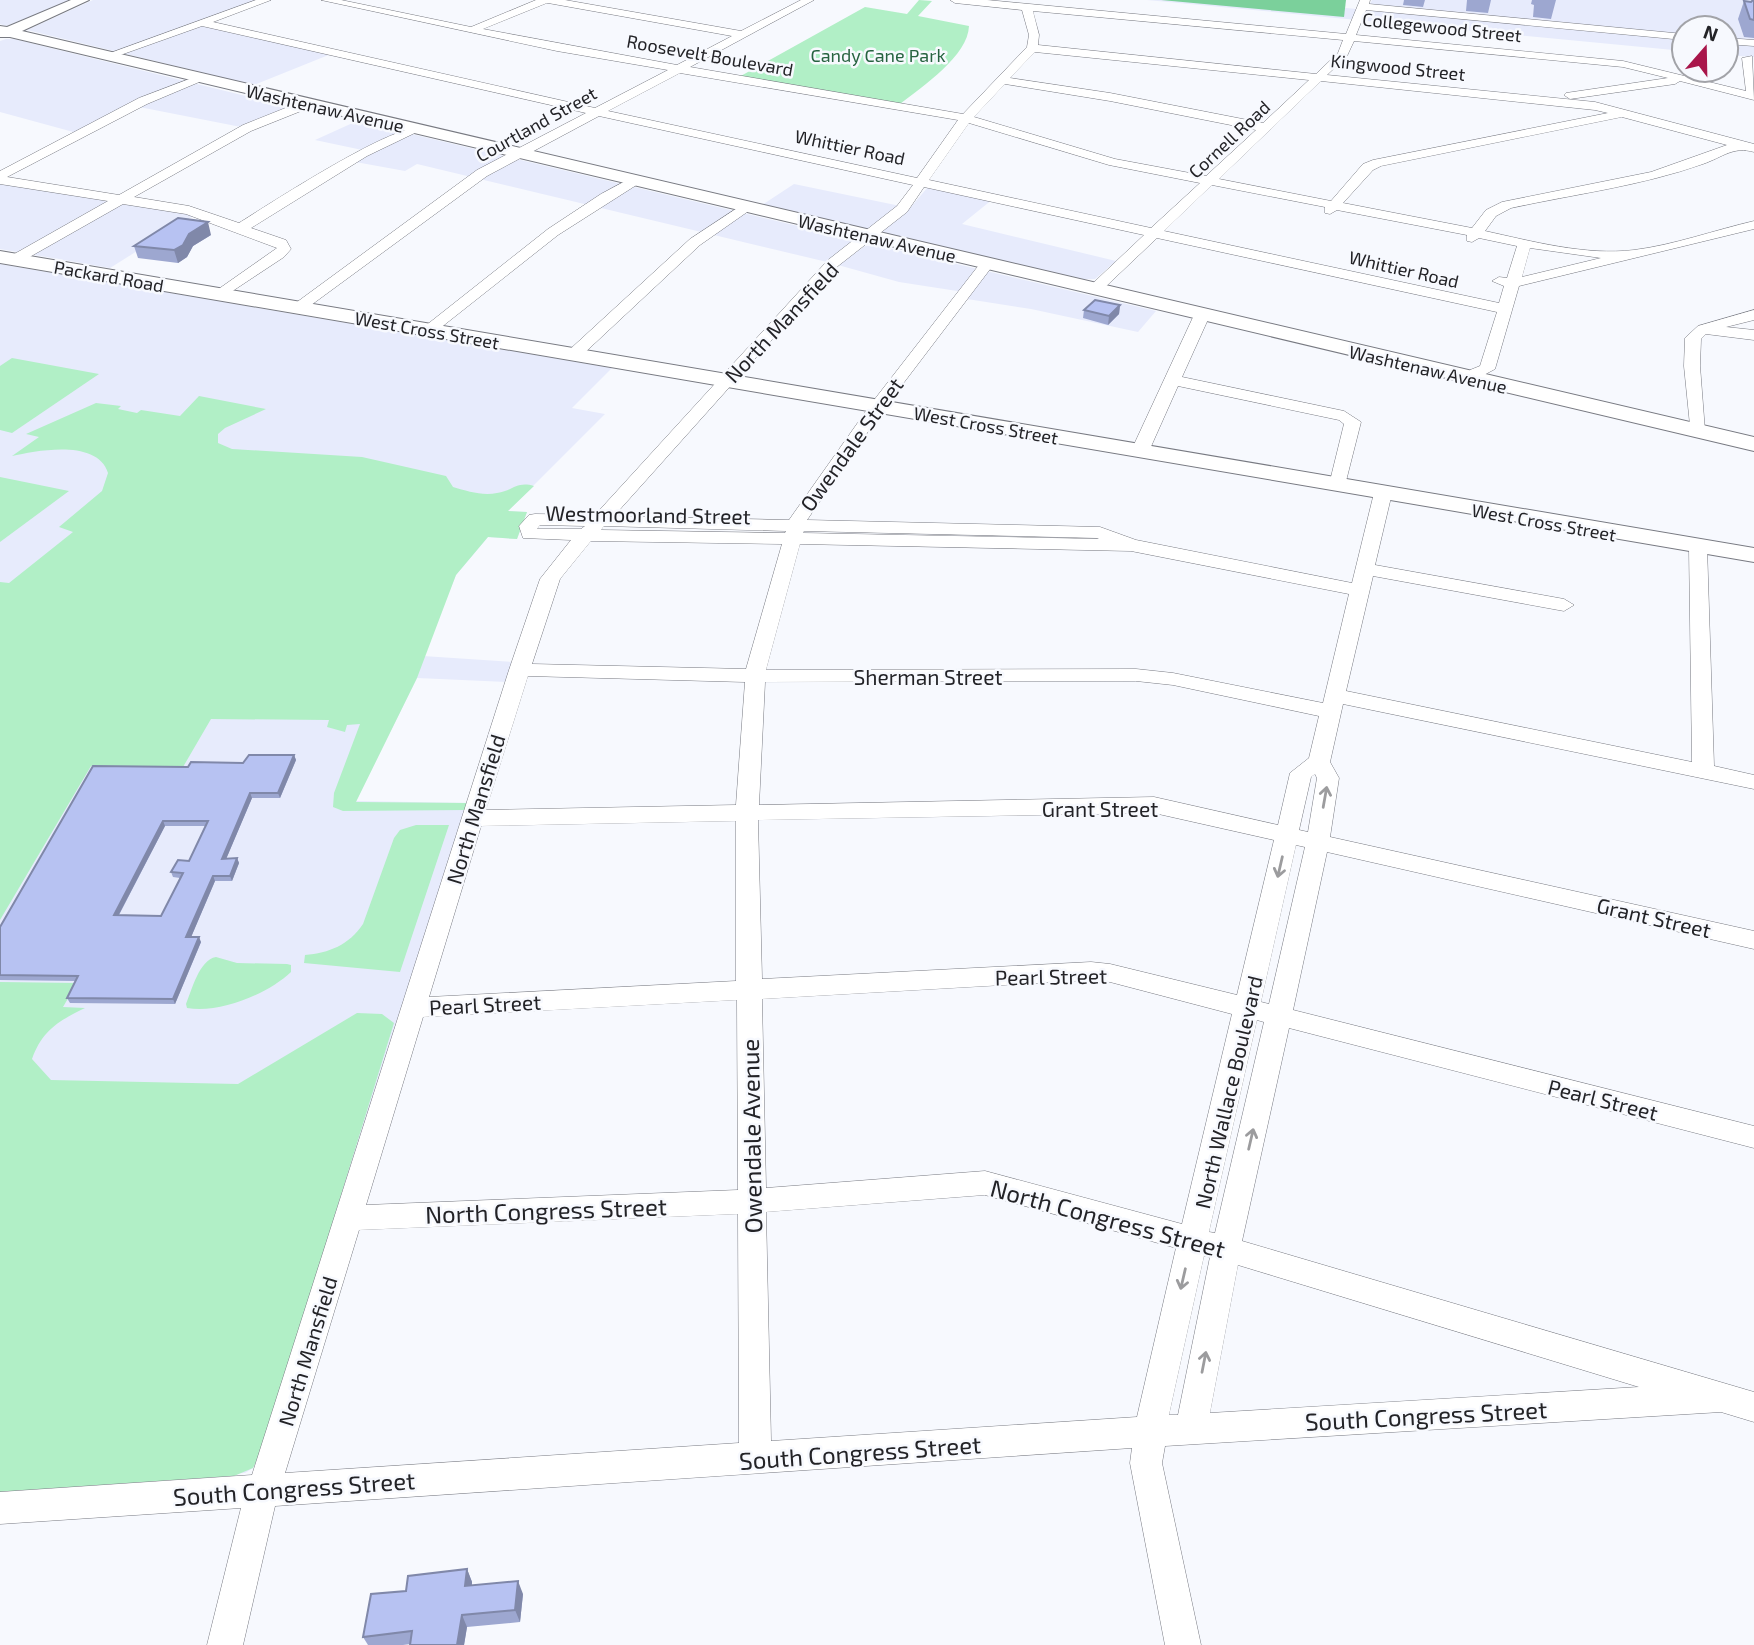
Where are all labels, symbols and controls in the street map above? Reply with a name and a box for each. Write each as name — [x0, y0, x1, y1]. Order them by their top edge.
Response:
street label: Collegewood Street — [1361, 8, 1523, 46]
north arrow — [1670, 14, 1740, 84]
text: N — [1701, 19, 1721, 46]
street label: Roosevelt Boulevard — [625, 30, 795, 80]
park label: Candy Cane Park — [810, 44, 946, 66]
street label: Kingwood Street — [1330, 49, 1467, 85]
street label: Washtenaw Avenue — [244, 79, 406, 137]
street label: Courtland Street — [472, 82, 600, 166]
street label: Cornell Road — [1184, 96, 1274, 182]
street label: Whittier Road — [793, 125, 907, 169]
street label: Washtenaw Avenue — [796, 209, 958, 267]
street label: Whittier Road — [1347, 246, 1461, 292]
street label: Packard Road — [52, 256, 166, 296]
street label: North Mansfield — [719, 257, 843, 387]
street label: West Cross Street — [353, 306, 501, 354]
street label: Washtenaw Avenue — [1347, 340, 1509, 398]
street label: Owendale Street — [794, 372, 908, 516]
street label: West Cross Street — [912, 401, 1060, 449]
street label: West Cross Street — [1470, 498, 1618, 546]
street label: Westmoorland Street — [545, 500, 751, 528]
street label: Sherman Street — [854, 664, 1002, 689]
street label: North Mansfield — [440, 731, 510, 887]
one-way arrow — [1319, 786, 1332, 809]
street label: Grant Street — [1042, 796, 1158, 821]
one-way arrow — [1273, 855, 1287, 878]
street label: Grant Street — [1594, 892, 1714, 942]
street label: Pearl Street — [995, 963, 1107, 989]
street label: North Wallace Boulevard — [1189, 973, 1267, 1211]
street label: Pearl Street — [428, 989, 542, 1019]
street label: Owendale Avenue — [735, 1038, 767, 1234]
street label: Pearl Street — [1546, 1073, 1660, 1125]
one-way arrow — [1245, 1128, 1258, 1151]
street label: North Congress Street — [987, 1173, 1229, 1263]
street label: North Congress Street — [425, 1191, 667, 1229]
one-way arrow — [1175, 1267, 1189, 1290]
street label: North Mansfield — [272, 1273, 342, 1429]
one-way arrow — [1198, 1351, 1212, 1374]
street label: South Congress Street — [1304, 1394, 1548, 1436]
street label: South Congress Street — [738, 1429, 982, 1475]
street label: South Congress Street — [172, 1465, 416, 1511]

